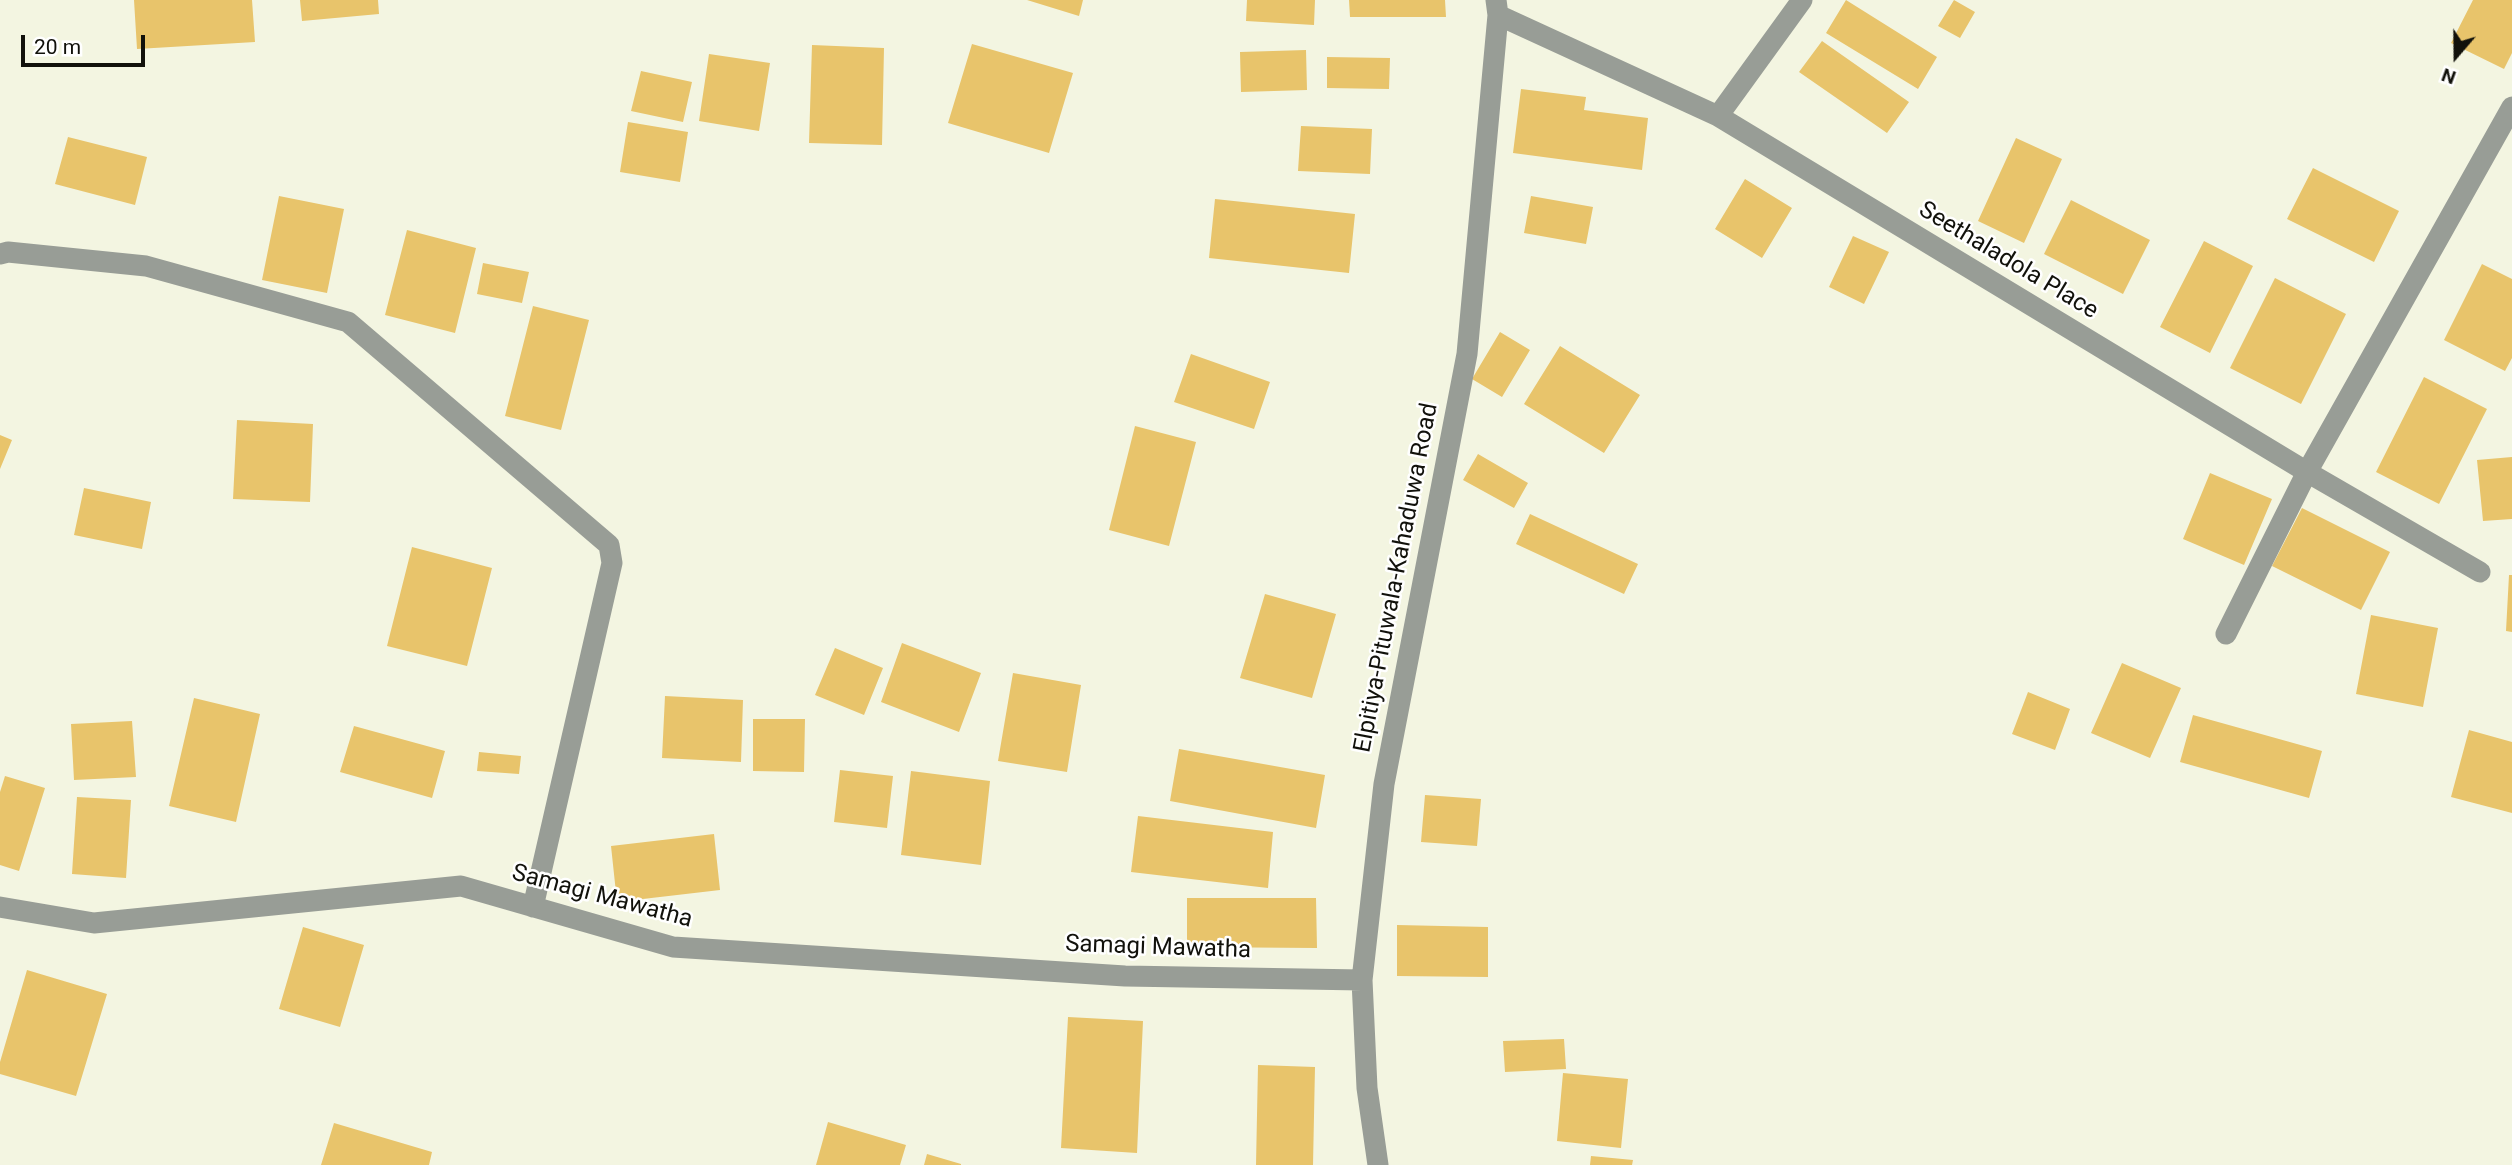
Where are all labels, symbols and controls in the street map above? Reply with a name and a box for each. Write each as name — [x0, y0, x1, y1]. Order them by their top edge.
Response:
scale bar — [24, 21, 149, 65]
north arrow — [2421, 21, 2491, 91]
text: 20 m — [34, 35, 81, 59]
text: N — [2438, 63, 2459, 89]
street label: Seethaladola Place — [1913, 196, 2103, 326]
street label: Elpitiya-Pituwala-Kahaduwa Road — [1349, 401, 1445, 755]
street label: Samagi Mawatha — [508, 859, 696, 935]
street label: Samagi Mawatha — [1065, 930, 1251, 966]

